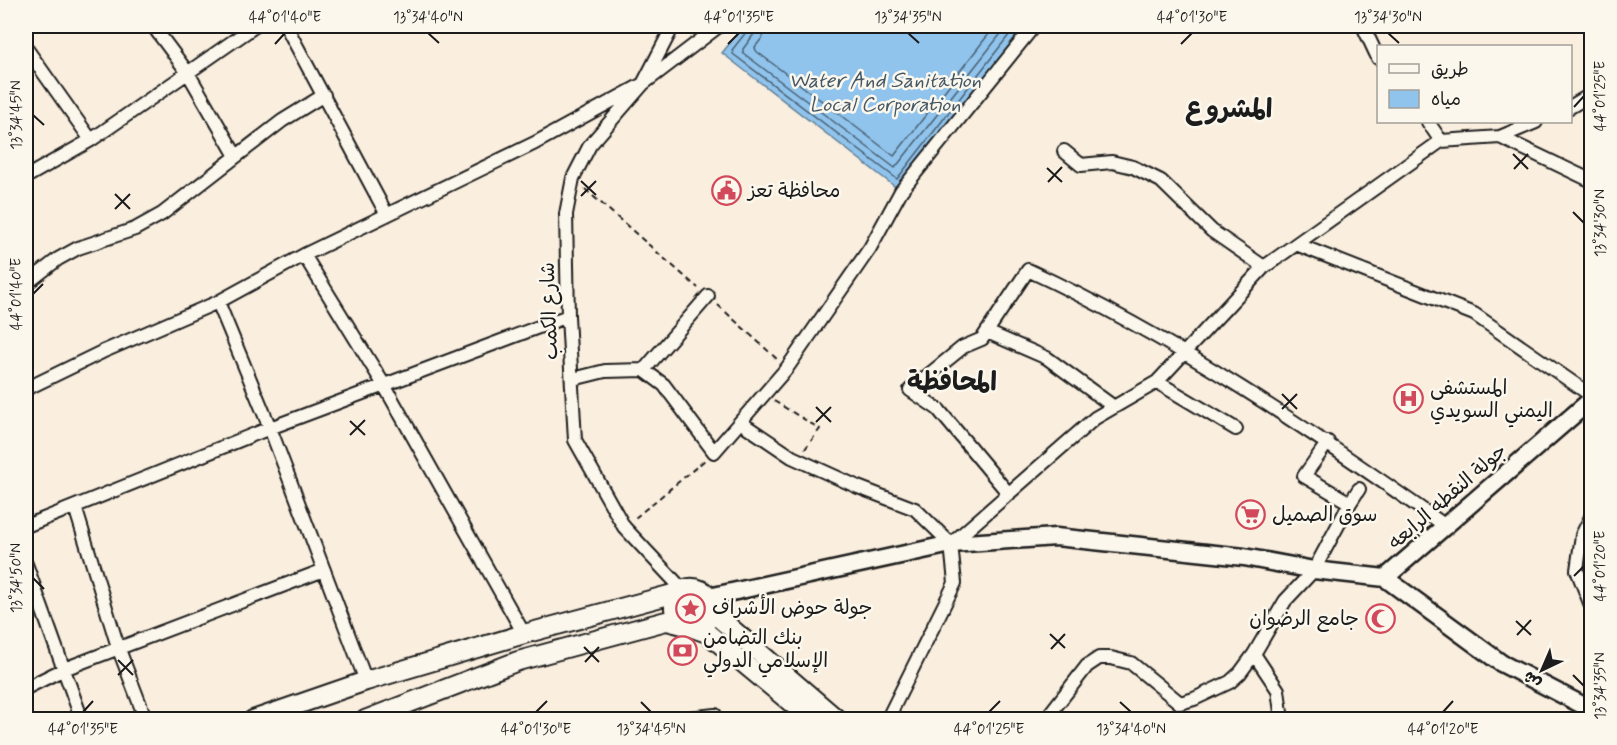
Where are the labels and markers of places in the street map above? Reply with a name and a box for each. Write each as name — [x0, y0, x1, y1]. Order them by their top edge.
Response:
public building icon: محافظة تعز — [711, 175, 743, 207]
place label: محافظة تعز — [746, 178, 840, 205]
place label: المستشفى اليمني السويدي — [1430, 375, 1553, 428]
hospital icon: المستشفى اليمني السويدي — [1393, 383, 1425, 415]
supermarket icon: سوق الصميل — [1235, 499, 1267, 531]
place label: سوق الصميل — [1272, 502, 1378, 529]
place icon: جولة حوض الأشراف — [675, 592, 707, 624]
place label: جولة حوض الأشراف — [712, 594, 872, 622]
mosque icon: جامع الرضوان — [1364, 603, 1396, 635]
place label: جامع الرضوان — [1249, 606, 1359, 633]
place label: بنك التضامن الإسلامي الدولي — [703, 625, 828, 678]
bank icon: بنك التضامن الإسلامي الدولي — [666, 634, 698, 666]

